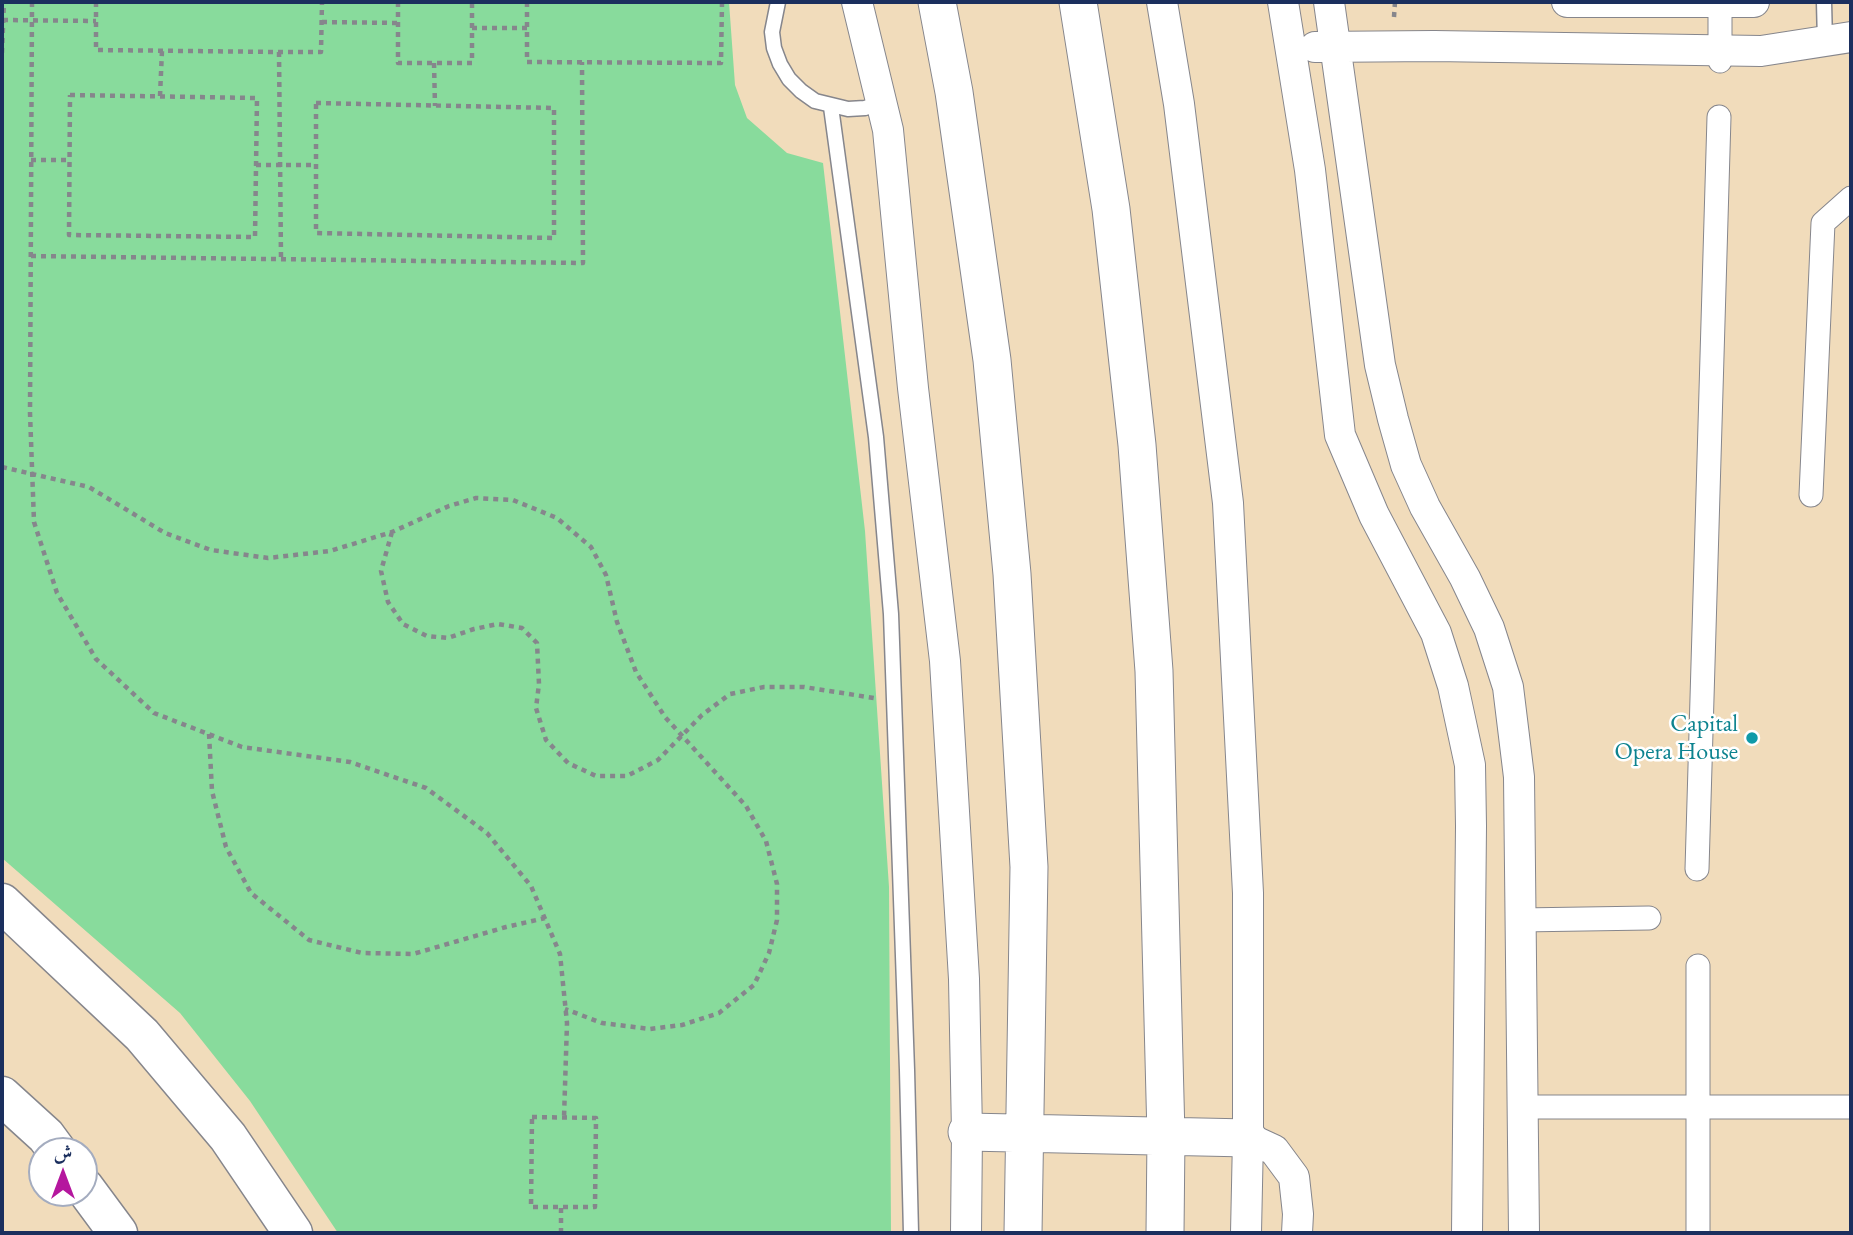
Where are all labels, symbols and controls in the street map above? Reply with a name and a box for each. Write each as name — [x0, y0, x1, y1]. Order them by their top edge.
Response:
place label: Capital Opera House — [1614, 710, 1738, 766]
marker: Capital Opera House — [1744, 730, 1760, 746]
north arrow — [28, 1137, 98, 1207]
text: ش — [54, 1140, 72, 1165]

